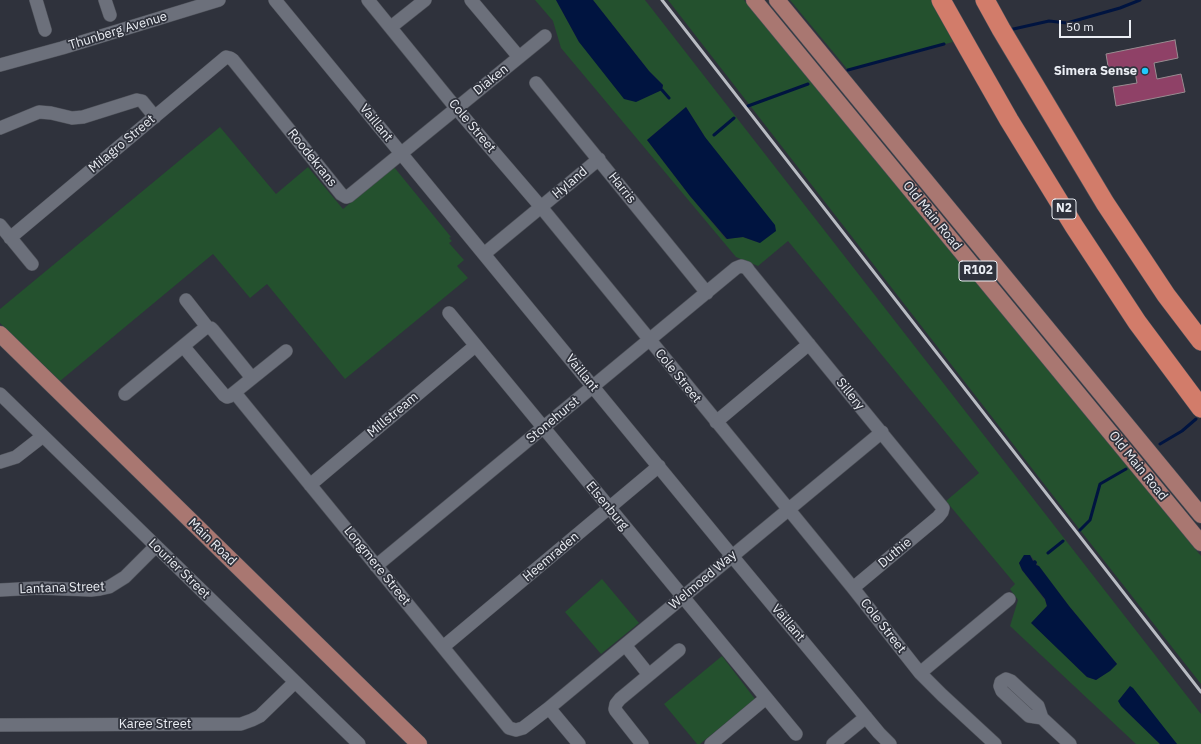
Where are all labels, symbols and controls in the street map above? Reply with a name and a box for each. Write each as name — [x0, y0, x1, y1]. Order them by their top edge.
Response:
street label: Thunberg Avenue — [67, 9, 169, 53]
scale bar — [1061, 12, 1133, 38]
text: 50 m — [1066, 19, 1094, 34]
street label: Diaken — [471, 61, 511, 99]
place label: Simera Sense — [1054, 63, 1137, 79]
marker: Simera Sense — [1140, 66, 1150, 76]
street label: Cole Street — [445, 96, 499, 156]
street label: Vaillant — [356, 101, 396, 145]
street label: Milagro Street — [86, 112, 158, 176]
street label: Roodekrans — [284, 126, 340, 190]
street label: Hyland — [549, 164, 591, 202]
street label: Harris — [605, 169, 639, 207]
street label: Old Main Road — [899, 178, 965, 254]
road number: N2 — [1052, 199, 1076, 219]
road number: R102 — [959, 261, 997, 281]
street label: Cole Street — [652, 346, 704, 406]
street label: Vaillant — [562, 351, 602, 395]
street label: Sillery — [833, 375, 867, 413]
street label: Millstream — [364, 389, 422, 441]
street label: Stonehurst — [523, 393, 583, 447]
street label: Old Main Road — [1105, 428, 1171, 504]
street label: Elsenburg — [582, 479, 632, 533]
street label: Main Road — [185, 515, 239, 569]
street label: Longmere Street — [340, 523, 414, 609]
street label: Heemraden — [520, 529, 582, 585]
street label: Duthie — [875, 535, 915, 571]
street label: Lourier Street — [145, 536, 213, 602]
street label: Welmoed Way — [666, 547, 740, 613]
street label: Lantana Street — [19, 579, 105, 597]
street label: Cole Street — [857, 596, 909, 656]
street label: Vaillant — [768, 601, 808, 645]
street label: Karee Street — [119, 716, 191, 732]

